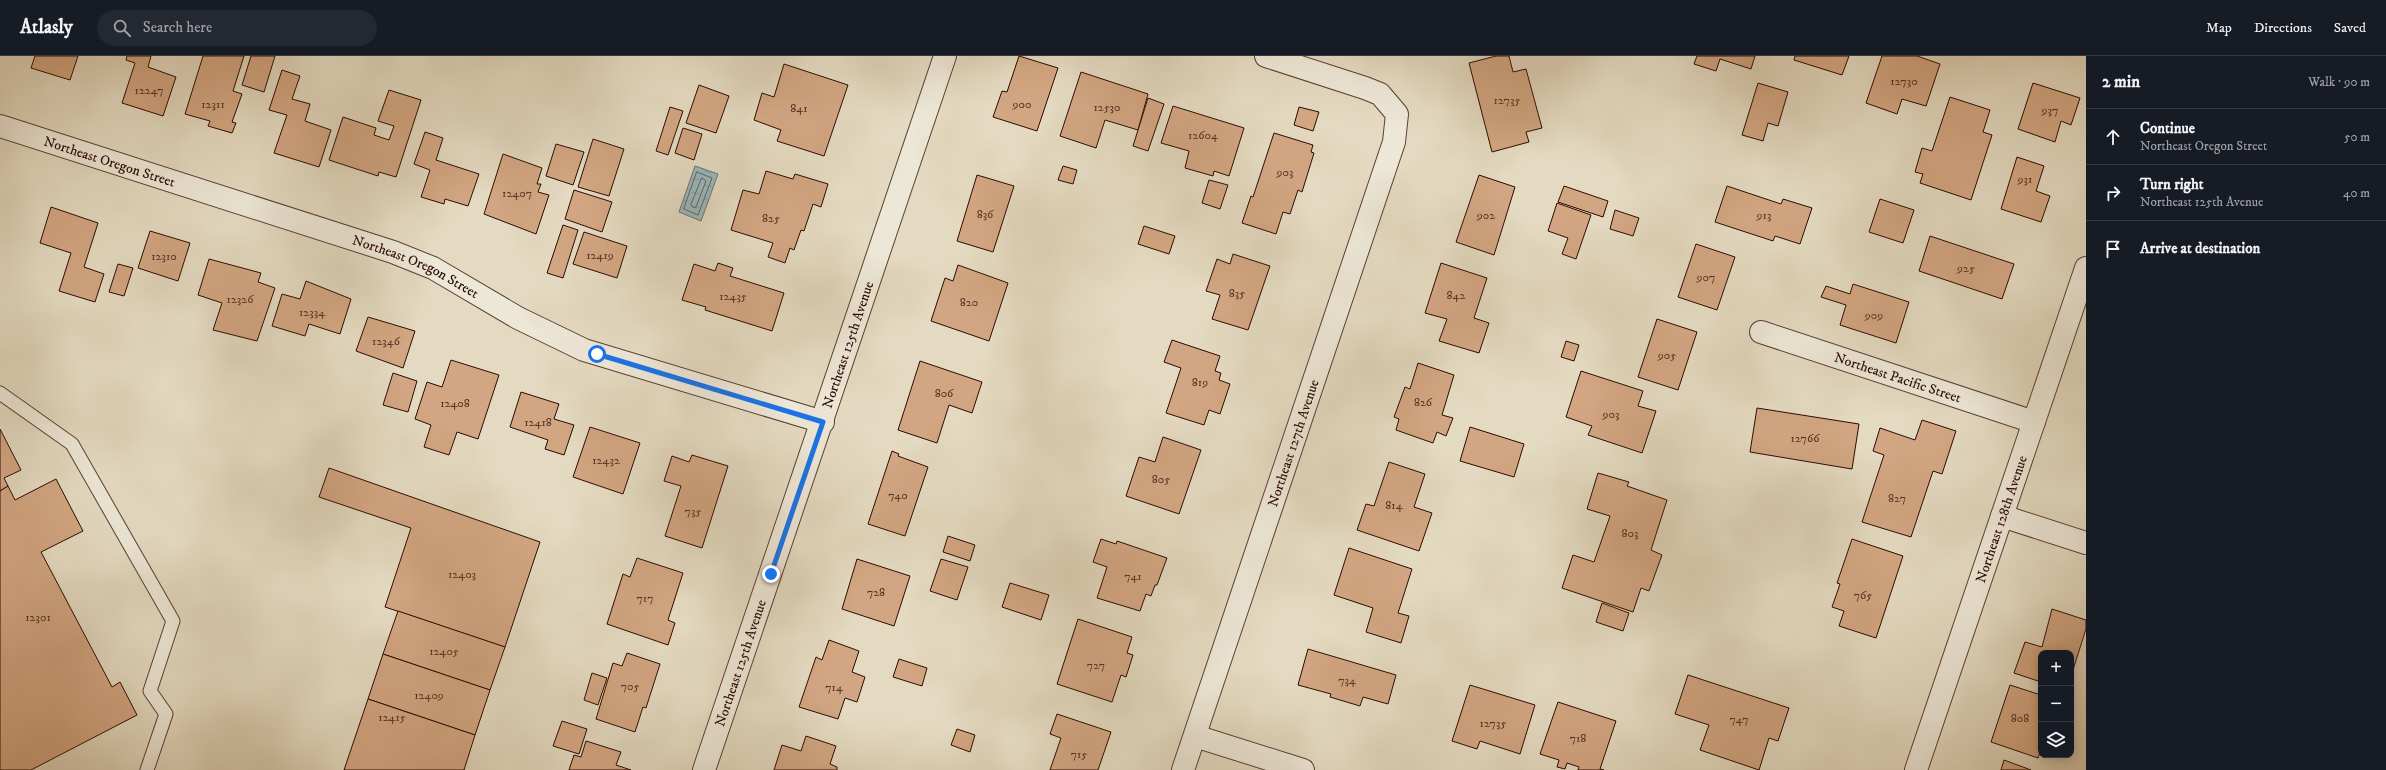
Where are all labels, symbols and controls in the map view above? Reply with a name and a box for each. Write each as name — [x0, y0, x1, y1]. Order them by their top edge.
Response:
search box — [97, 10, 377, 46]
text: Atlasly — [20, 16, 73, 39]
icon: search — [111, 17, 133, 39]
text: Search here — [143, 18, 212, 37]
text: Map — [2206, 19, 2232, 37]
text: Directions — [2254, 19, 2312, 37]
text: Saved — [2334, 19, 2366, 37]
text: 2 min — [2102, 71, 2140, 93]
house number: 12730 — [1890, 74, 1918, 89]
text: Walk · 90 m — [2308, 74, 2370, 90]
house number: 12247 — [134, 83, 164, 98]
house number: 12735 — [1494, 93, 1520, 108]
house number: 12311 — [201, 97, 225, 112]
house number: 900 — [1012, 97, 1031, 112]
house number: 12530 — [1093, 100, 1121, 115]
house number: 841 — [790, 101, 808, 116]
house number: 937 — [2041, 103, 2058, 118]
text: Continue — [2140, 119, 2195, 138]
icon: ahead — [2102, 126, 2124, 148]
house number: 12604 — [1188, 128, 1219, 143]
text: 50 m — [2344, 129, 2370, 145]
street label: Northeast Oregon Street — [41, 133, 178, 192]
text: Northeast Oregon Street — [2140, 138, 2267, 154]
house number: 903 — [1276, 165, 1293, 180]
house number: 931 — [2017, 172, 2032, 187]
text: Turn right — [2140, 175, 2203, 194]
icon: right — [2102, 182, 2124, 204]
text: 40 m — [2343, 185, 2370, 201]
house number: 12407 — [502, 186, 532, 201]
text: Northeast 125th Avenue — [2140, 194, 2263, 210]
house number: 836 — [977, 207, 994, 222]
house number: 902 — [1476, 208, 1495, 223]
house number: 913 — [1756, 208, 1771, 223]
house number: 825 — [762, 211, 780, 226]
street label: Northeast Oregon Street — [350, 231, 482, 303]
icon: arrive — [2102, 238, 2124, 260]
text: Arrive at destination — [2140, 239, 2260, 258]
house number: 12419 — [586, 248, 614, 263]
house number: 12310 — [151, 249, 177, 264]
house number: 925 — [1956, 261, 1975, 276]
house number: 907 — [1696, 270, 1715, 285]
street label: Northeast 125th Avenue — [819, 279, 878, 411]
house number: 835 — [1229, 286, 1245, 301]
house number: 842 — [1447, 288, 1466, 303]
house number: 12435 — [719, 289, 747, 304]
house number: 12326 — [227, 292, 254, 307]
house number: 820 — [960, 295, 978, 310]
house number: 12334 — [299, 305, 326, 320]
house number: 909 — [1864, 308, 1883, 323]
house number: 12346 — [372, 334, 401, 349]
route start — [588, 345, 606, 363]
house number: 905 — [1657, 348, 1676, 363]
street label: Northeast Pacific Street — [1832, 349, 1964, 408]
house number: 819 — [1192, 375, 1208, 390]
street label: Northeast 127th Avenue — [1264, 377, 1324, 509]
house number: 806 — [935, 386, 954, 401]
house number: 826 — [1414, 395, 1433, 410]
house number: 12408 — [440, 396, 470, 411]
house number: 903 — [1602, 407, 1619, 422]
house number: 12418 — [524, 415, 552, 430]
house number: 12766 — [1791, 431, 1820, 446]
house number: 12432 — [592, 453, 620, 468]
street label: Northeast 128th Avenue — [1972, 453, 2032, 585]
house number: 805 — [1152, 472, 1170, 487]
house number: 740 — [888, 488, 908, 503]
house number: 827 — [1888, 491, 1906, 506]
house number: 814 — [1385, 498, 1404, 513]
house number: 735 — [685, 504, 701, 519]
house number: 803 — [1622, 526, 1638, 541]
route end — [762, 565, 780, 583]
house number: 12403 — [448, 567, 476, 582]
house number: 741 — [1124, 569, 1142, 584]
house number: 728 — [867, 585, 885, 600]
house number: 765 — [1854, 588, 1872, 603]
house number: 717 — [636, 591, 654, 606]
street label: Northeast 125th Avenue — [711, 597, 771, 729]
house number: 12301 — [25, 610, 51, 625]
house number: 12405 — [429, 644, 459, 659]
map controls — [2038, 650, 2074, 758]
button: + — [2038, 650, 2074, 686]
house number: 727 — [1087, 658, 1105, 673]
house number: 734 — [1338, 673, 1357, 688]
house number: 705 — [621, 679, 639, 694]
house number: 714 — [825, 680, 844, 695]
button: − — [2038, 686, 2074, 722]
house number: 12409 — [414, 688, 444, 703]
house number: 12415 — [378, 710, 406, 725]
house number: 808 — [2011, 711, 2029, 726]
house number: 747 — [1730, 712, 1748, 727]
house number: 12735 — [1480, 716, 1506, 731]
button: layers — [2038, 722, 2074, 758]
house number: 718 — [1570, 731, 1586, 746]
house number: 715 — [1071, 747, 1087, 762]

